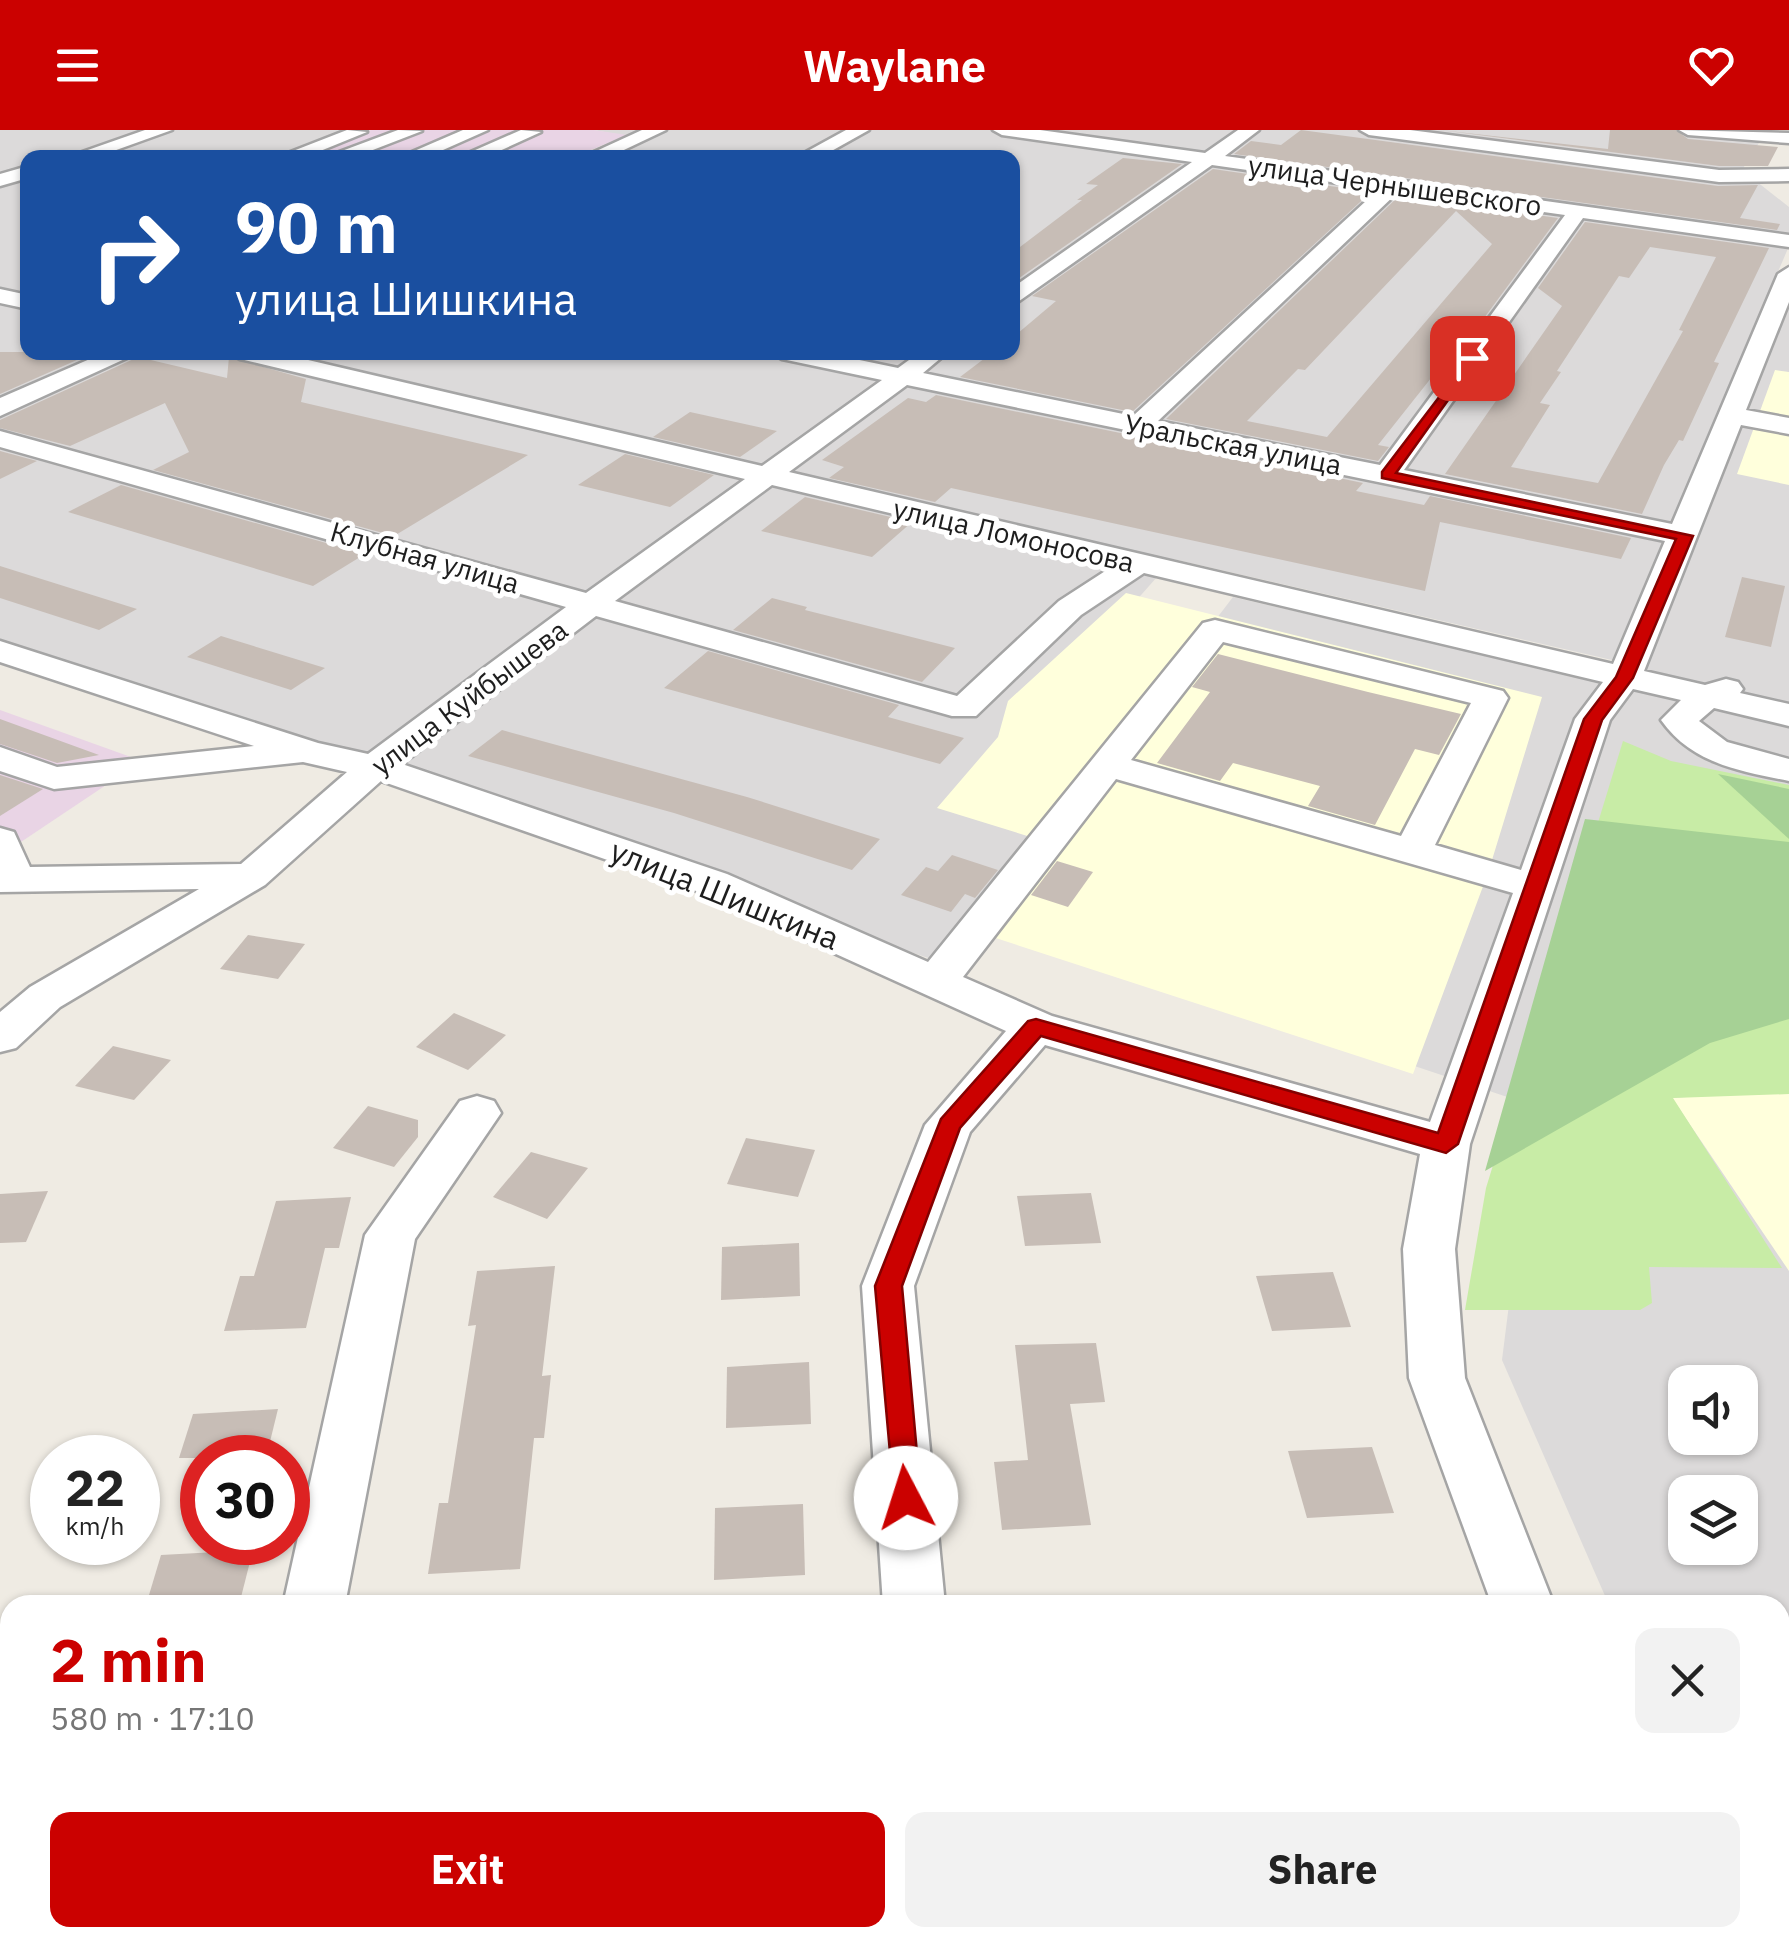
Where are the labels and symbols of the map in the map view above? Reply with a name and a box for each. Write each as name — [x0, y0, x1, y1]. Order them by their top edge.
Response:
street label: улица Чернышевского — [1246, 146, 1544, 224]
pin — [1430, 316, 1515, 401]
street label: Уральская улица — [1121, 405, 1345, 483]
street label: улица Ломоносова — [890, 489, 1138, 581]
street label: Клубная улица — [326, 512, 524, 602]
street label: улица Куйбышева — [363, 611, 575, 783]
street label: улица Шишкина — [604, 829, 846, 959]
speed limit sign: 30 — [180, 1435, 310, 1565]
position arrow — [854, 1446, 958, 1550]

